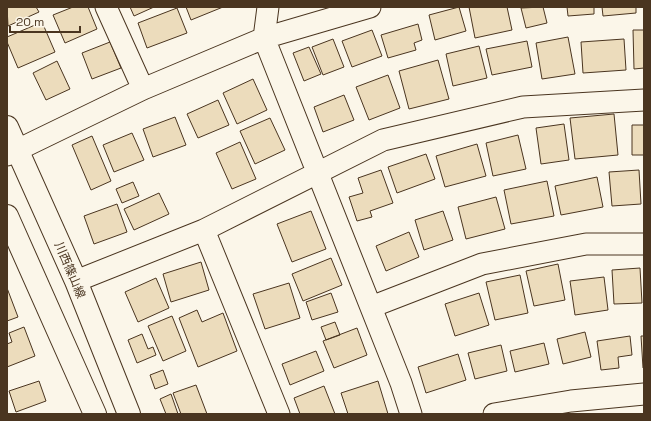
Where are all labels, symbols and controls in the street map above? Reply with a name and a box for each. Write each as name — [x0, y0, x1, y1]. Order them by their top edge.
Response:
scale bar — [10, 8, 80, 34]
text: 20 m — [16, 14, 44, 30]
street label: 川西篠山線 — [51, 239, 89, 301]

